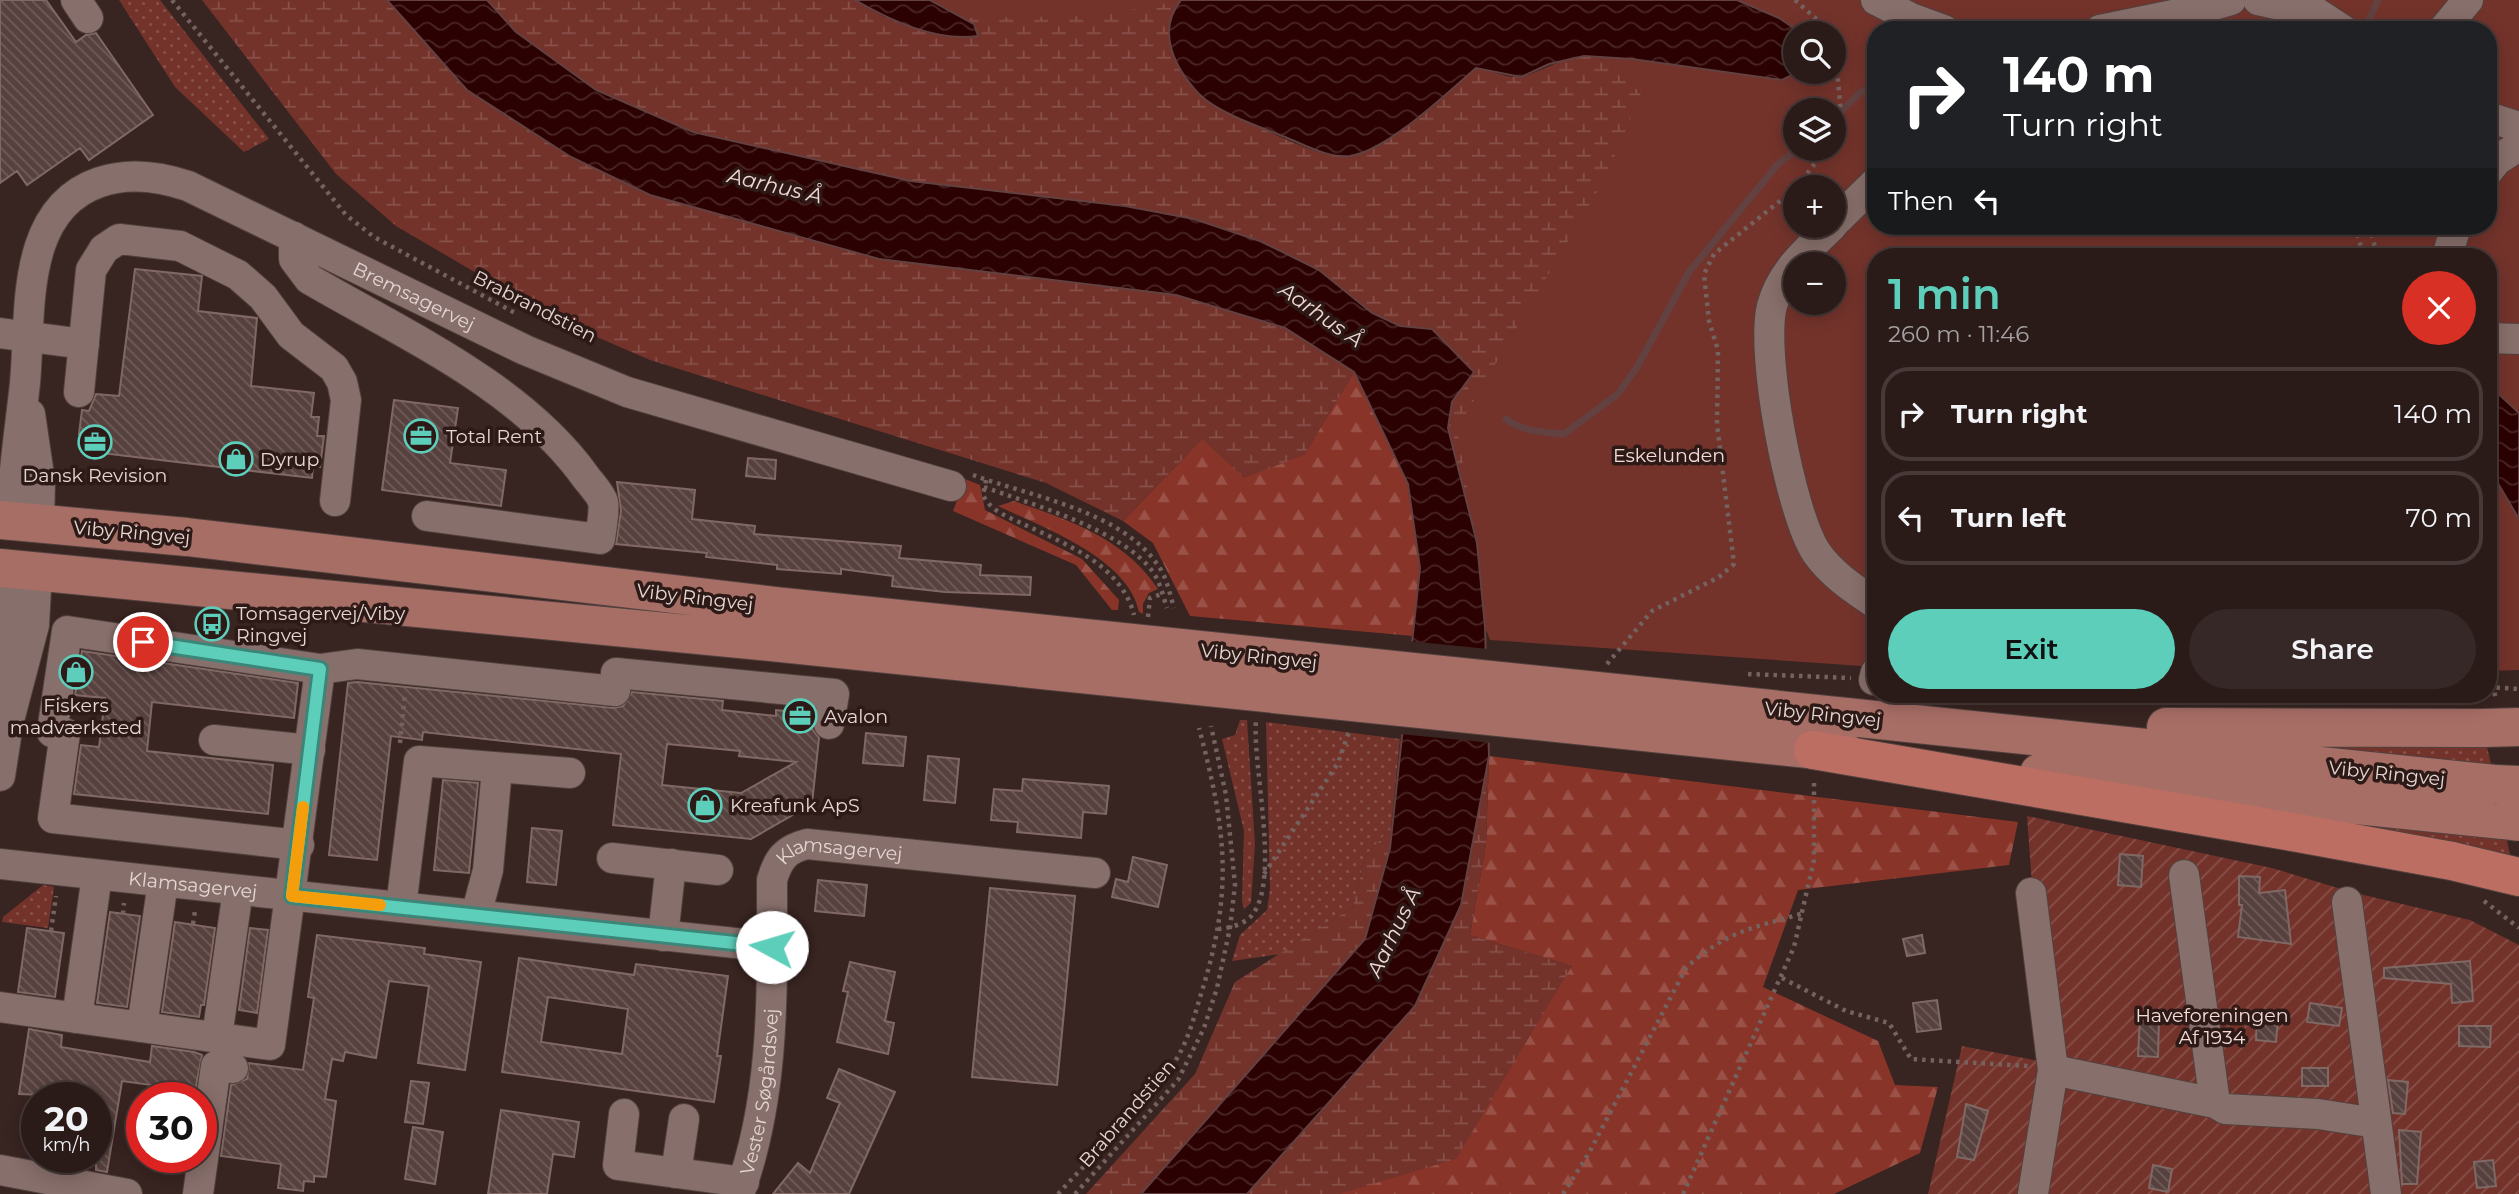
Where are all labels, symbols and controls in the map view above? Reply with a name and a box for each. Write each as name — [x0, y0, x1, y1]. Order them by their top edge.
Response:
map controls — [1783, 21, 1846, 315]
button: search — [1783, 21, 1846, 84]
text: 140 m — [2003, 45, 2155, 104]
icon: right — [1888, 49, 1979, 140]
button: layers — [1783, 98, 1846, 161]
text: Turn right — [2003, 105, 2163, 144]
water label: Aarhus Å — [723, 162, 825, 209]
button: + — [1783, 175, 1846, 238]
icon: left — [1968, 182, 2006, 220]
text: Then — [1888, 185, 1954, 217]
button: − — [1783, 252, 1846, 315]
street label: Bremsagervej — [349, 257, 479, 336]
street label: Brabrandstien — [469, 265, 600, 347]
text: 1 min — [1888, 268, 2001, 320]
button: close — [2402, 271, 2476, 345]
water label: Aarhus Å — [1273, 276, 1368, 353]
text: 260 m · 11:46 — [1888, 320, 2029, 348]
icon: right — [1892, 395, 1930, 433]
text: Turn right — [1951, 398, 2087, 430]
text: 140 m — [2394, 398, 2472, 430]
office icon: Total Rent — [402, 417, 440, 455]
office icon: Dansk Revision — [76, 423, 114, 461]
place label: Total Rent — [446, 425, 542, 448]
shop icon: Dyrup — [217, 440, 255, 478]
park label: Eskelunden — [1613, 444, 1725, 467]
place label: Dyrup — [260, 448, 319, 471]
place label: Dansk Revision — [23, 464, 167, 487]
icon: left — [1892, 499, 1930, 537]
text: Turn left — [1951, 502, 2067, 534]
text: 70 m — [2406, 502, 2472, 534]
street label: Viby Ringvej — [73, 516, 191, 549]
street label: Viby Ringvej — [635, 579, 754, 616]
place label: Tomsagervej/Viby Ringvej — [236, 602, 406, 647]
bus stop icon: Tomsagervej/Viby Ringvej — [193, 605, 231, 643]
button: Exit — [1888, 609, 2175, 689]
button: Share — [2189, 609, 2476, 689]
pin — [113, 612, 173, 672]
icon: arrive — [124, 623, 162, 661]
street label: Viby Ringvej — [1199, 639, 1318, 674]
shop icon: Fiskers madværksted — [57, 653, 95, 691]
place label: Fiskers madværksted — [10, 694, 142, 739]
office icon: Avalon — [781, 697, 819, 735]
street label: Viby Ringvej — [1763, 697, 1882, 732]
place label: Avalon — [824, 705, 888, 728]
street label: Viby Ringvej — [2327, 756, 2446, 791]
shop icon: Kreafunk ApS — [686, 786, 724, 824]
place label: Kreafunk ApS — [730, 794, 860, 817]
street label: Klamsagervej — [771, 833, 903, 869]
street label: Klamsagervej — [127, 867, 258, 904]
water label: Aarhus Å — [1360, 883, 1426, 982]
position arrow — [735, 910, 809, 984]
park label: Haveforeningen Af 1934 — [2135, 1004, 2289, 1049]
street label: Vester Søgårdsvej — [735, 1008, 783, 1178]
street label: Brabrandstien — [1074, 1055, 1180, 1172]
speed limit sign: 30 — [126, 1082, 217, 1173]
text: 20 — [44, 1097, 89, 1140]
text: km/h — [42, 1134, 91, 1156]

